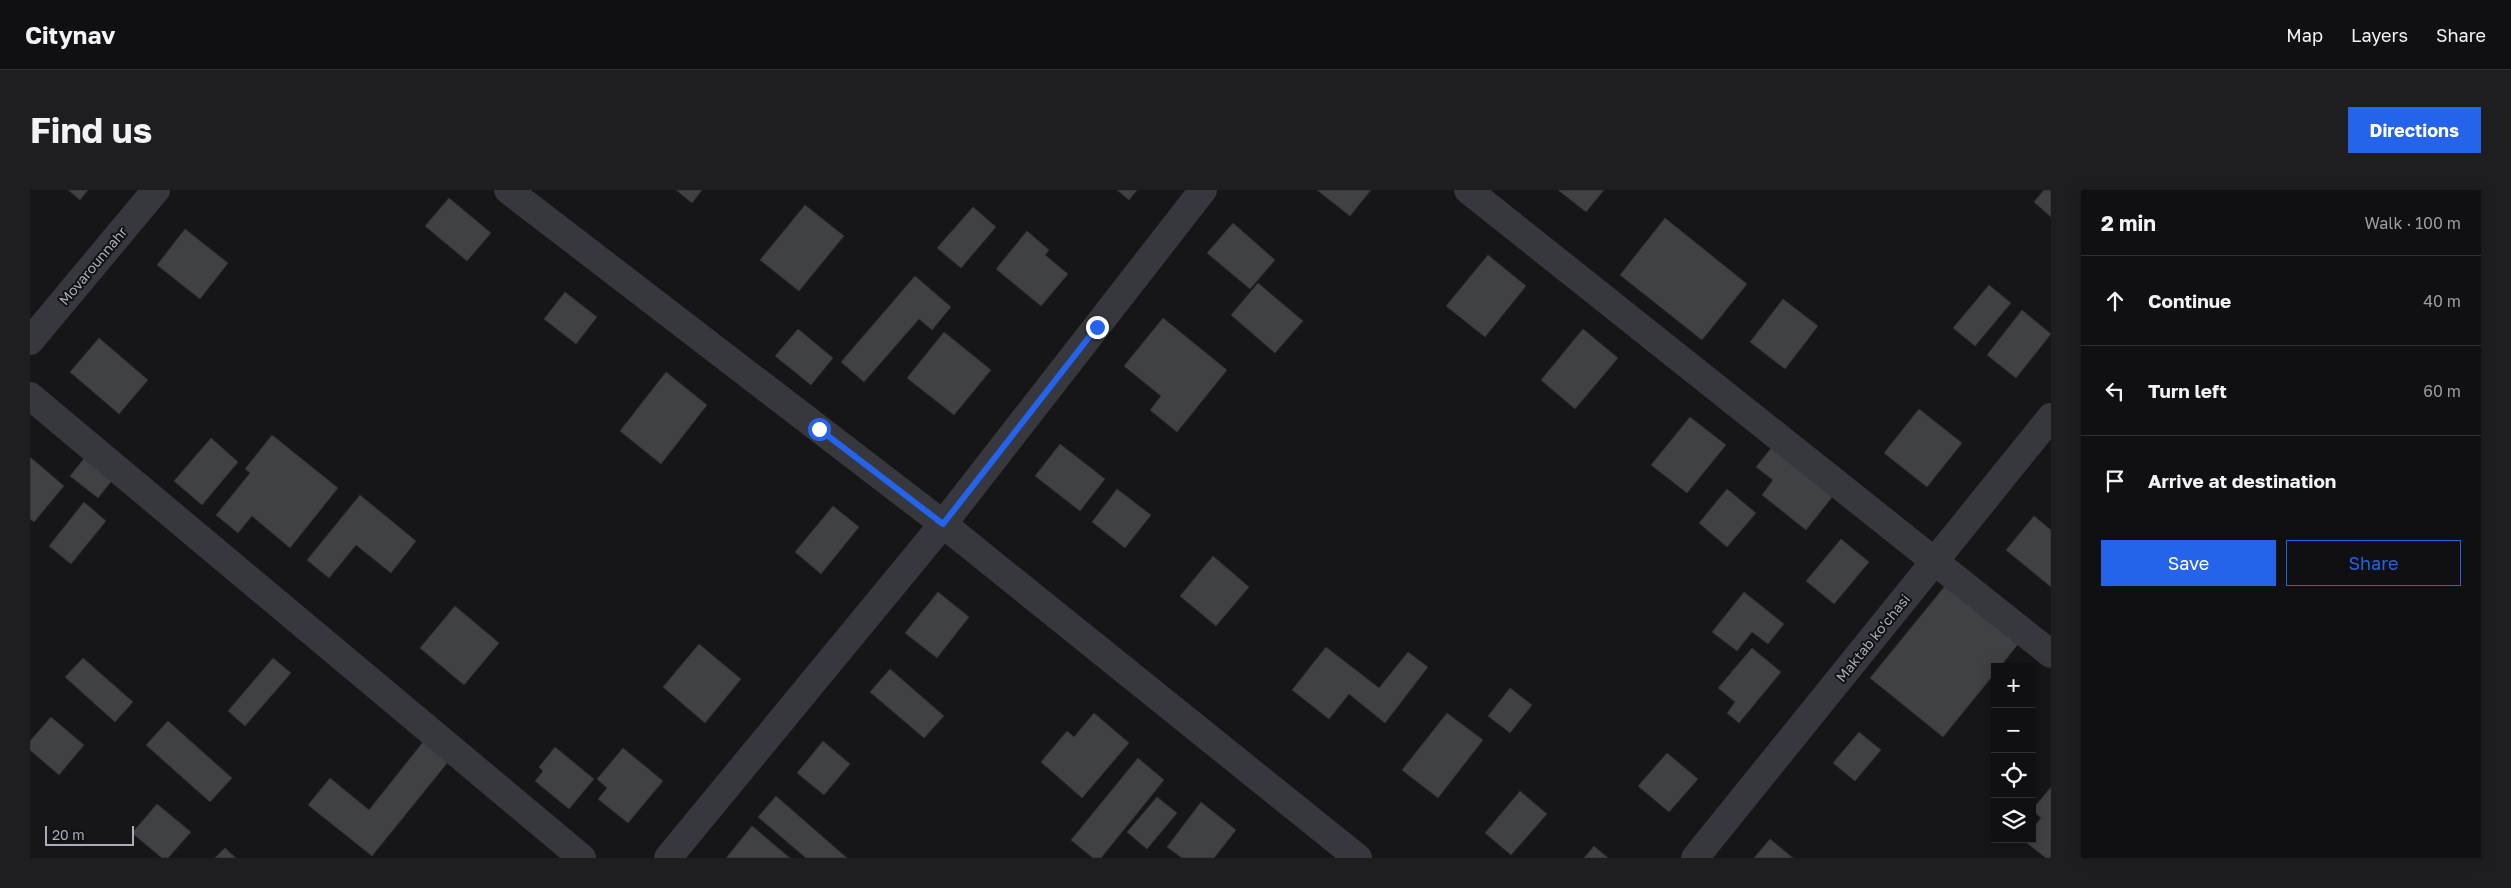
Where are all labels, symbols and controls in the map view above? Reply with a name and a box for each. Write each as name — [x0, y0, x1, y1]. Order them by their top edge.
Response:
text: Citynav — [25, 20, 115, 49]
text: Map — [2286, 24, 2323, 46]
text: Layers — [2351, 24, 2408, 46]
text: Share — [2436, 24, 2486, 46]
button: Directions — [2348, 107, 2481, 153]
text: Find us — [30, 109, 152, 151]
text: 2 min — [2101, 210, 2156, 236]
text: Walk · 100 m — [2365, 213, 2461, 233]
street label: Movarounnahr — [55, 223, 131, 308]
icon: ahead — [2101, 287, 2129, 315]
text: Continue — [2148, 289, 2231, 312]
text: 40 m — [2423, 291, 2461, 311]
route end — [1086, 316, 1109, 339]
icon: left — [2101, 377, 2129, 405]
text: Turn left — [2148, 379, 2227, 402]
text: 60 m — [2423, 381, 2461, 401]
route start — [808, 418, 831, 441]
icon: arrive — [2101, 467, 2129, 495]
text: Arrive at destination — [2148, 469, 2336, 492]
button: Save — [2101, 540, 2276, 586]
button: Share — [2286, 540, 2461, 586]
street label: Maktab ko'chasi — [1832, 590, 1913, 685]
map controls — [1991, 663, 2036, 843]
button: + — [1991, 663, 2036, 708]
button: − — [1991, 708, 2036, 753]
button: locate — [1991, 753, 2036, 798]
button: layers — [1991, 798, 2036, 843]
scale bar — [45, 823, 134, 846]
text: 20 m — [52, 826, 85, 843]

